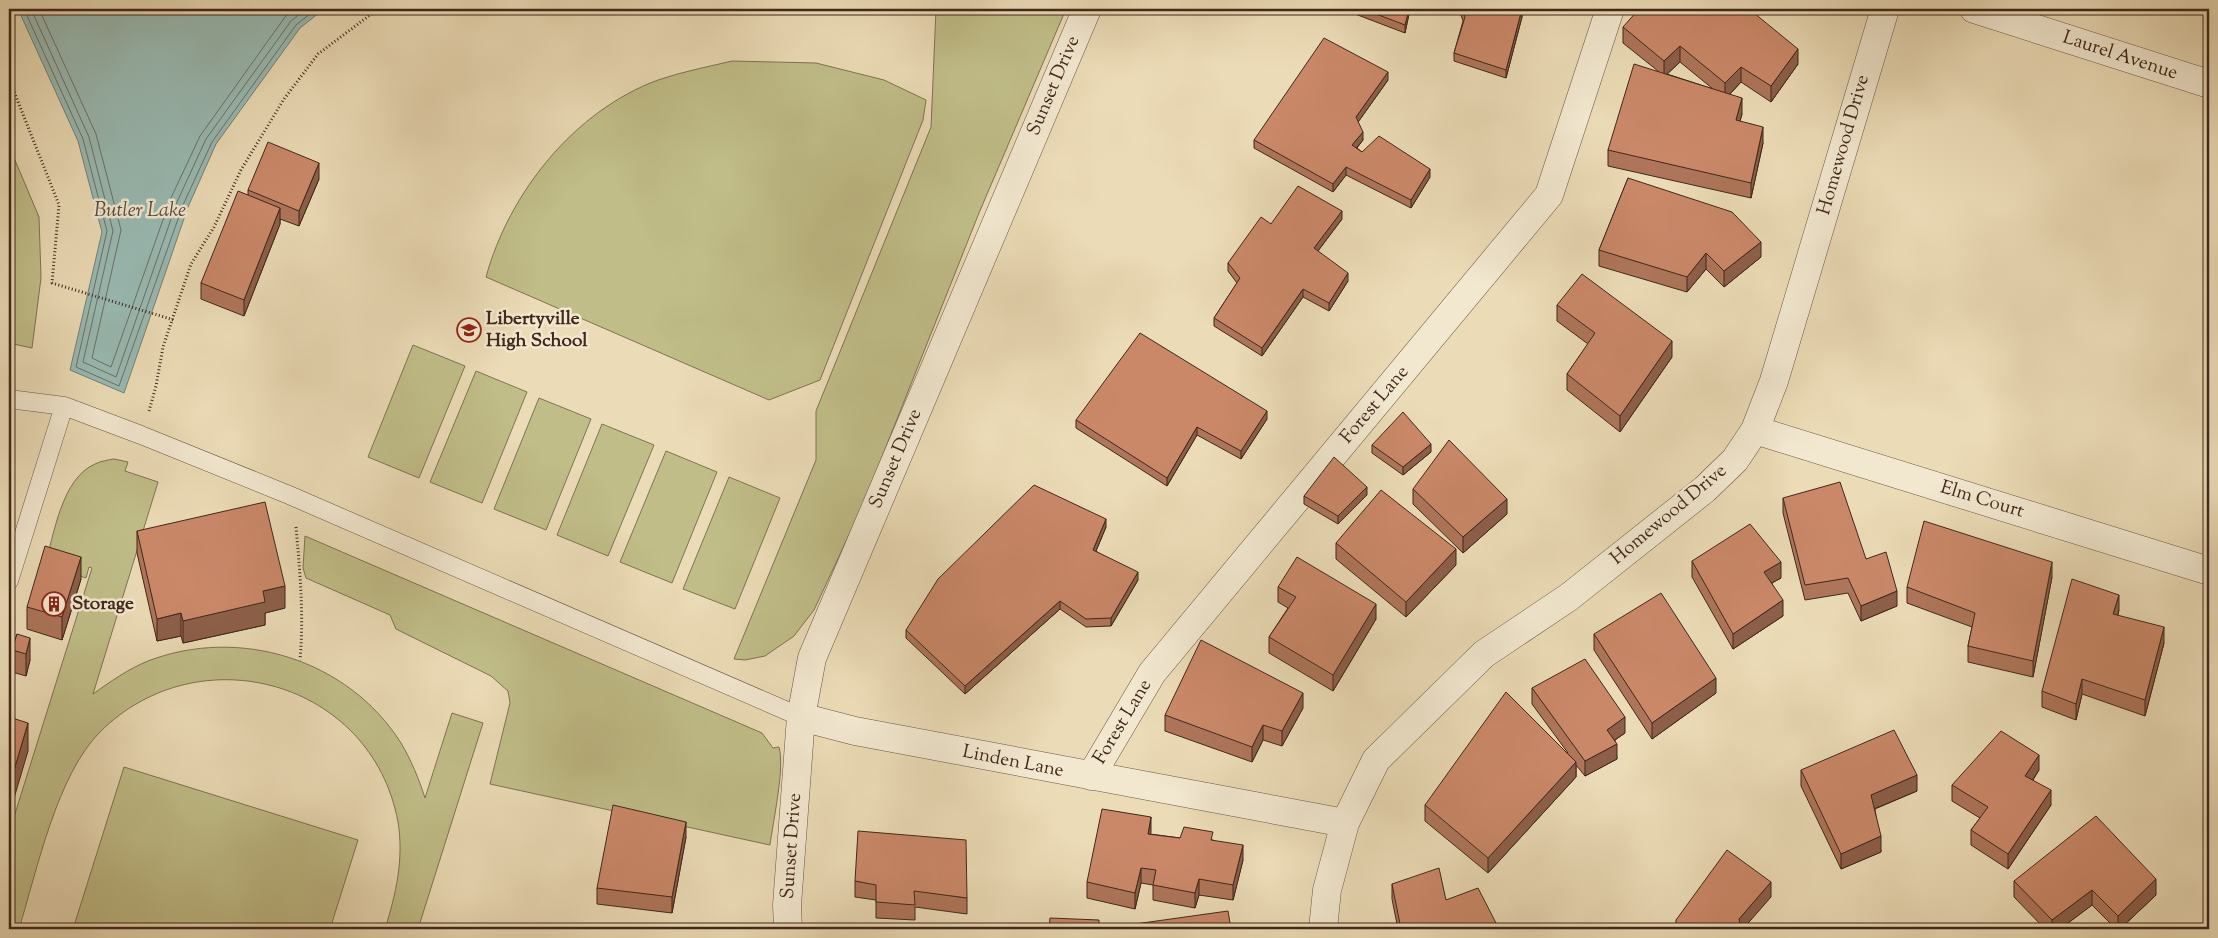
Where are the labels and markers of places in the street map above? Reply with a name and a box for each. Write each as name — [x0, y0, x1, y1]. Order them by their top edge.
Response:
place label: Libertyville High School — [486, 306, 588, 355]
school or university icon: Libertyville High School — [456, 317, 482, 343]
building icon: Storage — [41, 591, 67, 617]
place label: Storage — [72, 591, 134, 618]

